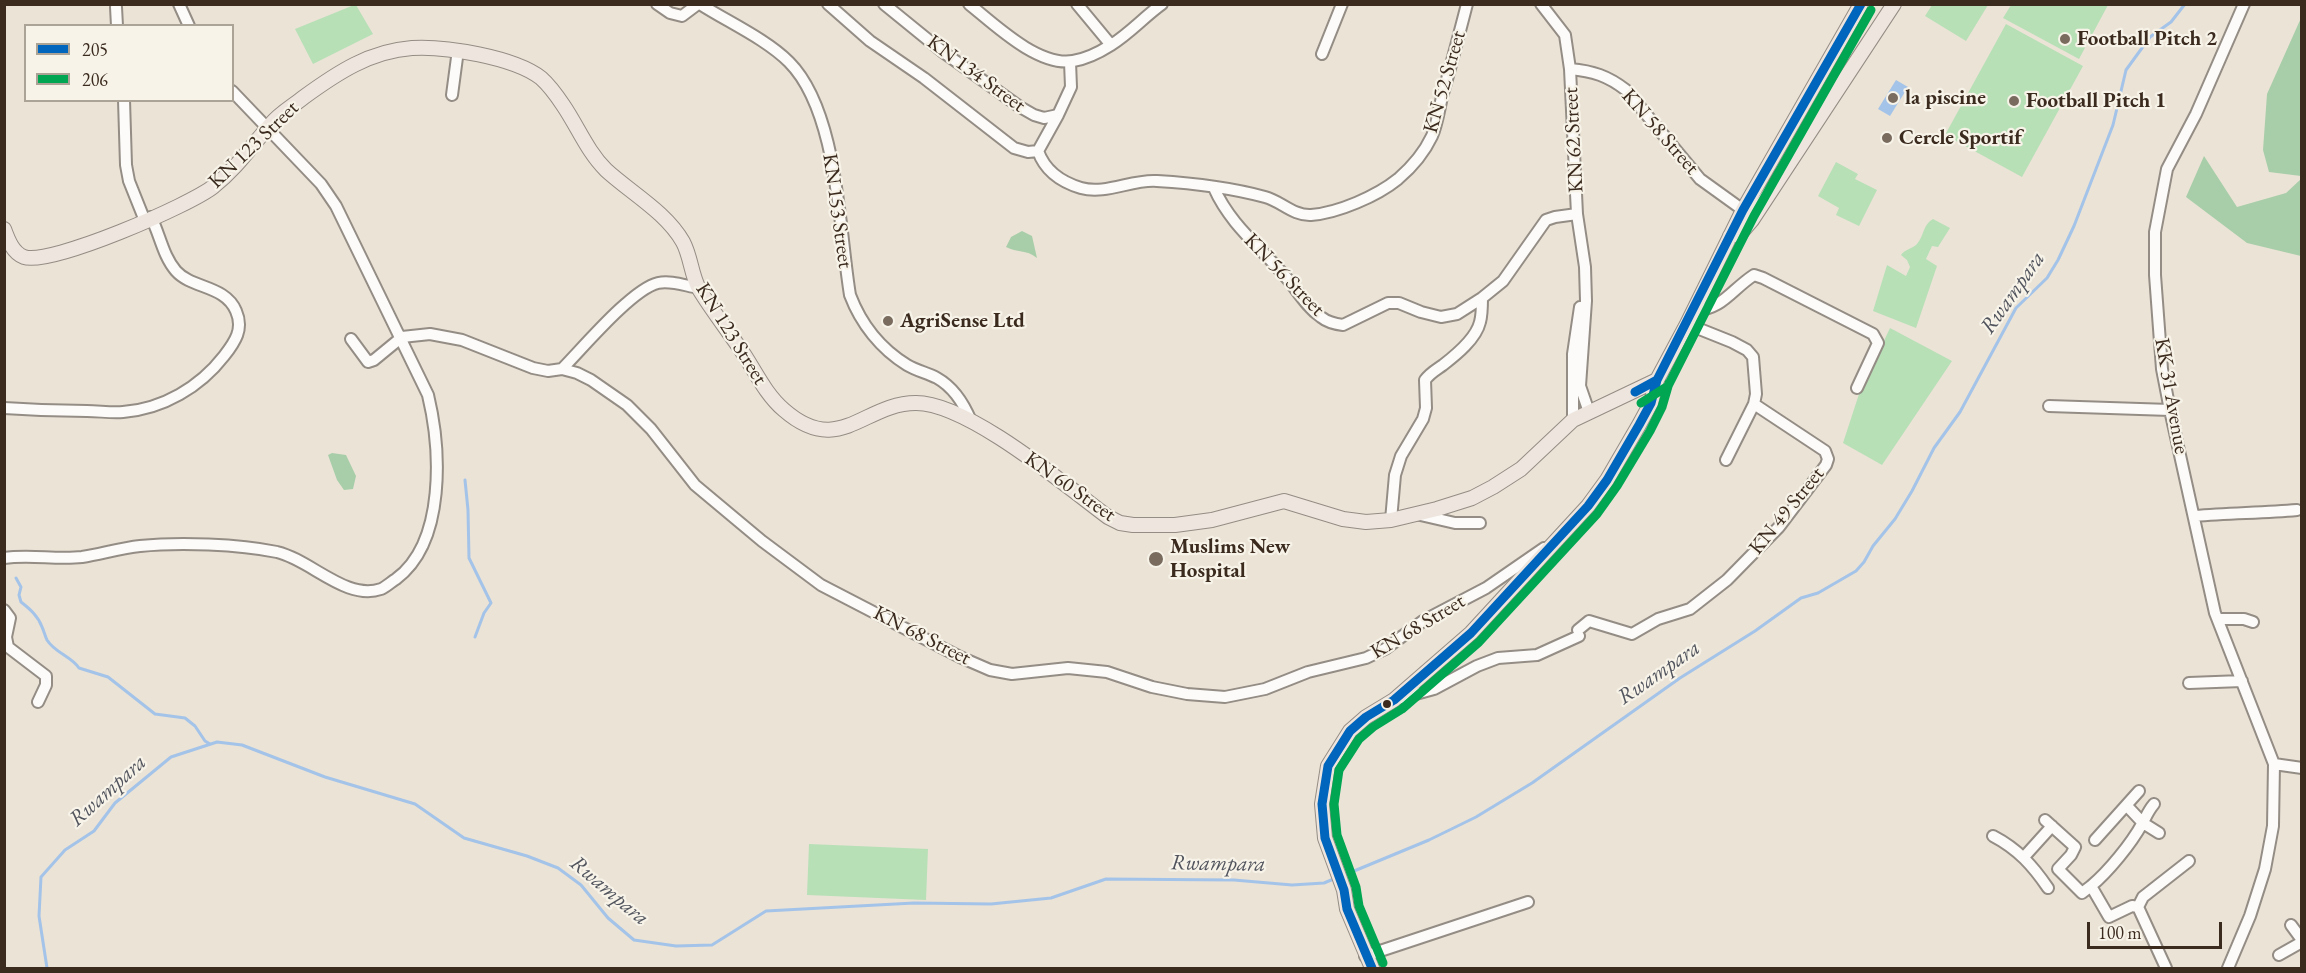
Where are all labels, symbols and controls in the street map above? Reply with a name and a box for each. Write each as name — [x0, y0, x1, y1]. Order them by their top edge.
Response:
legend — [24, 24, 234, 102]
place label: Football Pitch 2 — [2077, 26, 2217, 52]
street label: KN 52 Street — [1418, 28, 1472, 136]
street label: KN 134 Street — [922, 30, 1030, 118]
marker: Football Pitch 2 — [2058, 32, 2072, 46]
text: 205 — [82, 38, 108, 61]
text: 206 — [82, 68, 108, 91]
street label: KN 58 Street — [1616, 84, 1704, 180]
place label: la piscine — [1905, 85, 1986, 111]
street label: KN 62 Street — [1559, 87, 1589, 193]
place label: Football Pitch 1 — [2026, 88, 2166, 114]
marker: la piscine — [1886, 91, 1900, 105]
marker: Football Pitch 1 — [2007, 94, 2021, 108]
street label: KN 123 Street — [204, 96, 304, 194]
place label: Cercle Sportif — [1899, 125, 2022, 151]
marker: Cercle Sportif — [1880, 131, 1894, 145]
street label: KN 153 Street — [816, 152, 858, 270]
street label: KN 56 Street — [1238, 228, 1330, 322]
water label: Rwampara — [1975, 247, 2051, 339]
street label: KN 123 Street — [690, 278, 772, 390]
place label: AgriSense Ltd — [900, 308, 1025, 334]
marker: AgriSense Ltd — [881, 314, 895, 328]
street label: KK 31 Avenue — [2148, 336, 2194, 456]
street label: KN 60 Street — [1020, 446, 1120, 528]
street label: KN 49 Street — [1744, 462, 1830, 560]
place label: Muslims New Hospital — [1170, 534, 1290, 584]
marker: Muslims New Hospital — [1147, 550, 1165, 568]
street label: KN 68 Street — [1366, 589, 1470, 665]
street label: KN 68 Street — [869, 601, 975, 671]
water label: Rwampara — [1613, 635, 1705, 711]
unlabelled marker — [1381, 698, 1393, 710]
water label: Rwampara — [64, 749, 152, 833]
water label: Rwampara — [564, 850, 654, 932]
water label: Rwampara — [1170, 850, 1266, 878]
scale bar — [2090, 910, 2225, 948]
text: 100 m — [2098, 921, 2142, 944]

